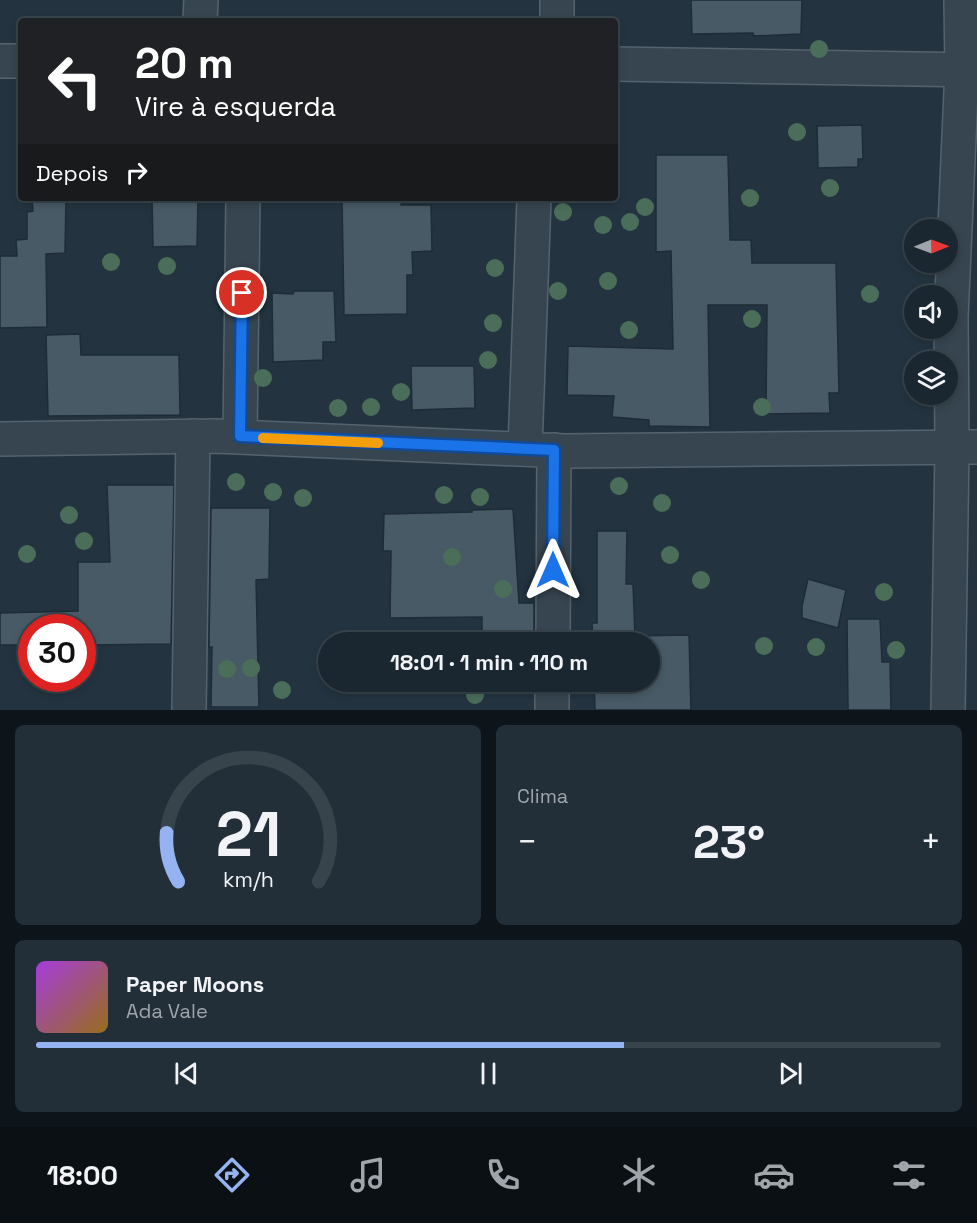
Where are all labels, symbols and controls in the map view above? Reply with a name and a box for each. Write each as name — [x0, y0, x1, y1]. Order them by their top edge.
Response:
text: 20 m — [135, 37, 234, 90]
icon: left — [36, 42, 114, 120]
text: Vire à esquerda — [135, 89, 336, 124]
icon: right — [120, 156, 153, 189]
text: Depois — [36, 159, 108, 187]
north arrow — [904, 219, 958, 273]
map controls — [904, 219, 958, 405]
pin — [216, 267, 267, 318]
icon: arrive — [225, 276, 258, 309]
button: sound — [904, 285, 958, 339]
button: layers — [904, 351, 958, 405]
position arrow — [521, 538, 585, 602]
speed limit sign: 30 — [18, 614, 96, 692]
text: 18:01 · 1 min · 110 m — [390, 648, 588, 676]
text: Clima — [517, 783, 568, 809]
text: 21 — [215, 795, 281, 874]
text: 23° — [693, 814, 765, 871]
text: − — [517, 821, 537, 863]
text: + — [921, 821, 941, 863]
text: km/h — [222, 866, 274, 893]
text: Paper Moons — [126, 970, 264, 998]
text: Ada Vale — [126, 998, 208, 1024]
icon: previous — [170, 1057, 203, 1090]
icon: pause — [472, 1057, 505, 1090]
icon: next — [774, 1057, 807, 1090]
icon: directions — [211, 1154, 253, 1196]
icon: music — [347, 1154, 389, 1196]
icon: phone — [482, 1154, 524, 1196]
icon: climate — [618, 1154, 660, 1196]
icon: car — [753, 1154, 795, 1196]
icon: filters — [888, 1154, 930, 1196]
text: 18:00 — [47, 1158, 118, 1193]

